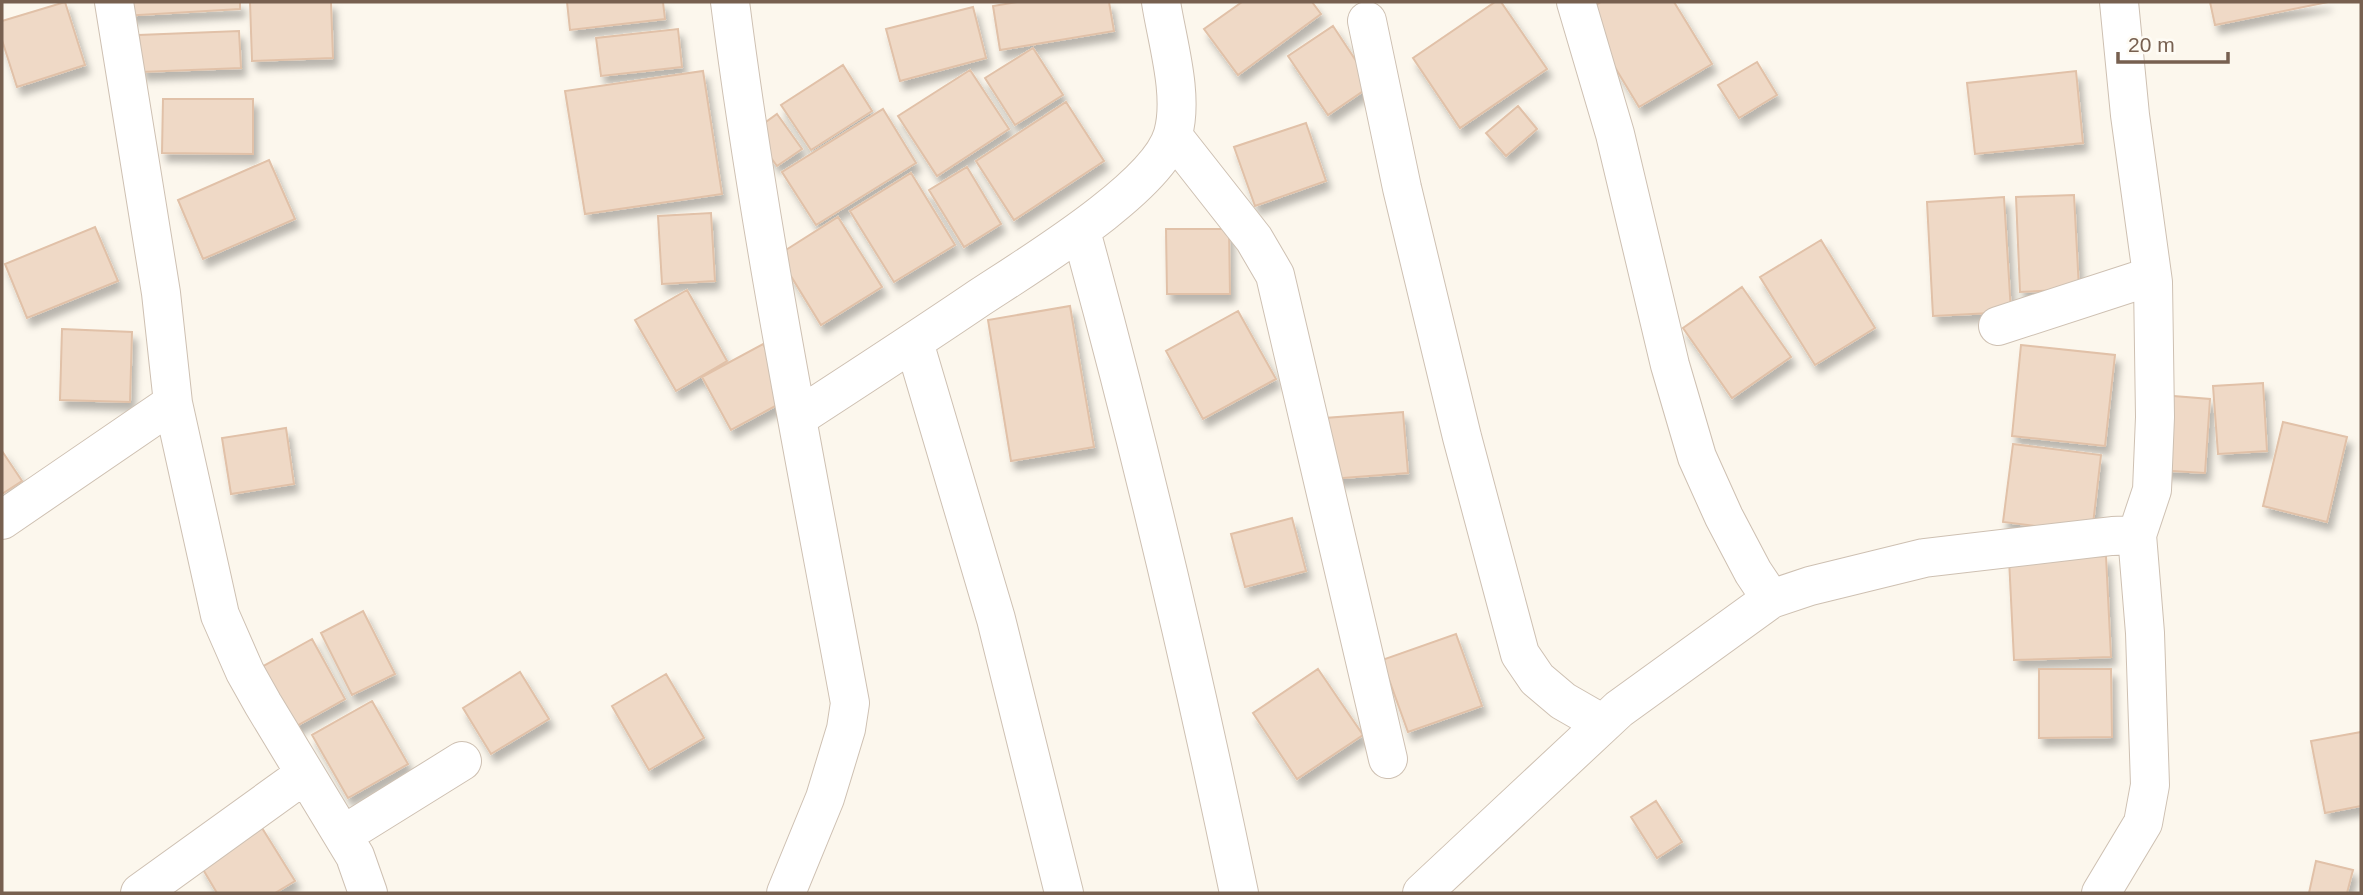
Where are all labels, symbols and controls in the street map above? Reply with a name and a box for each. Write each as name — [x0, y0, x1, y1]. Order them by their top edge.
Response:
scale bar — [2118, 21, 2228, 65]
text: 20 m — [2128, 33, 2175, 56]

